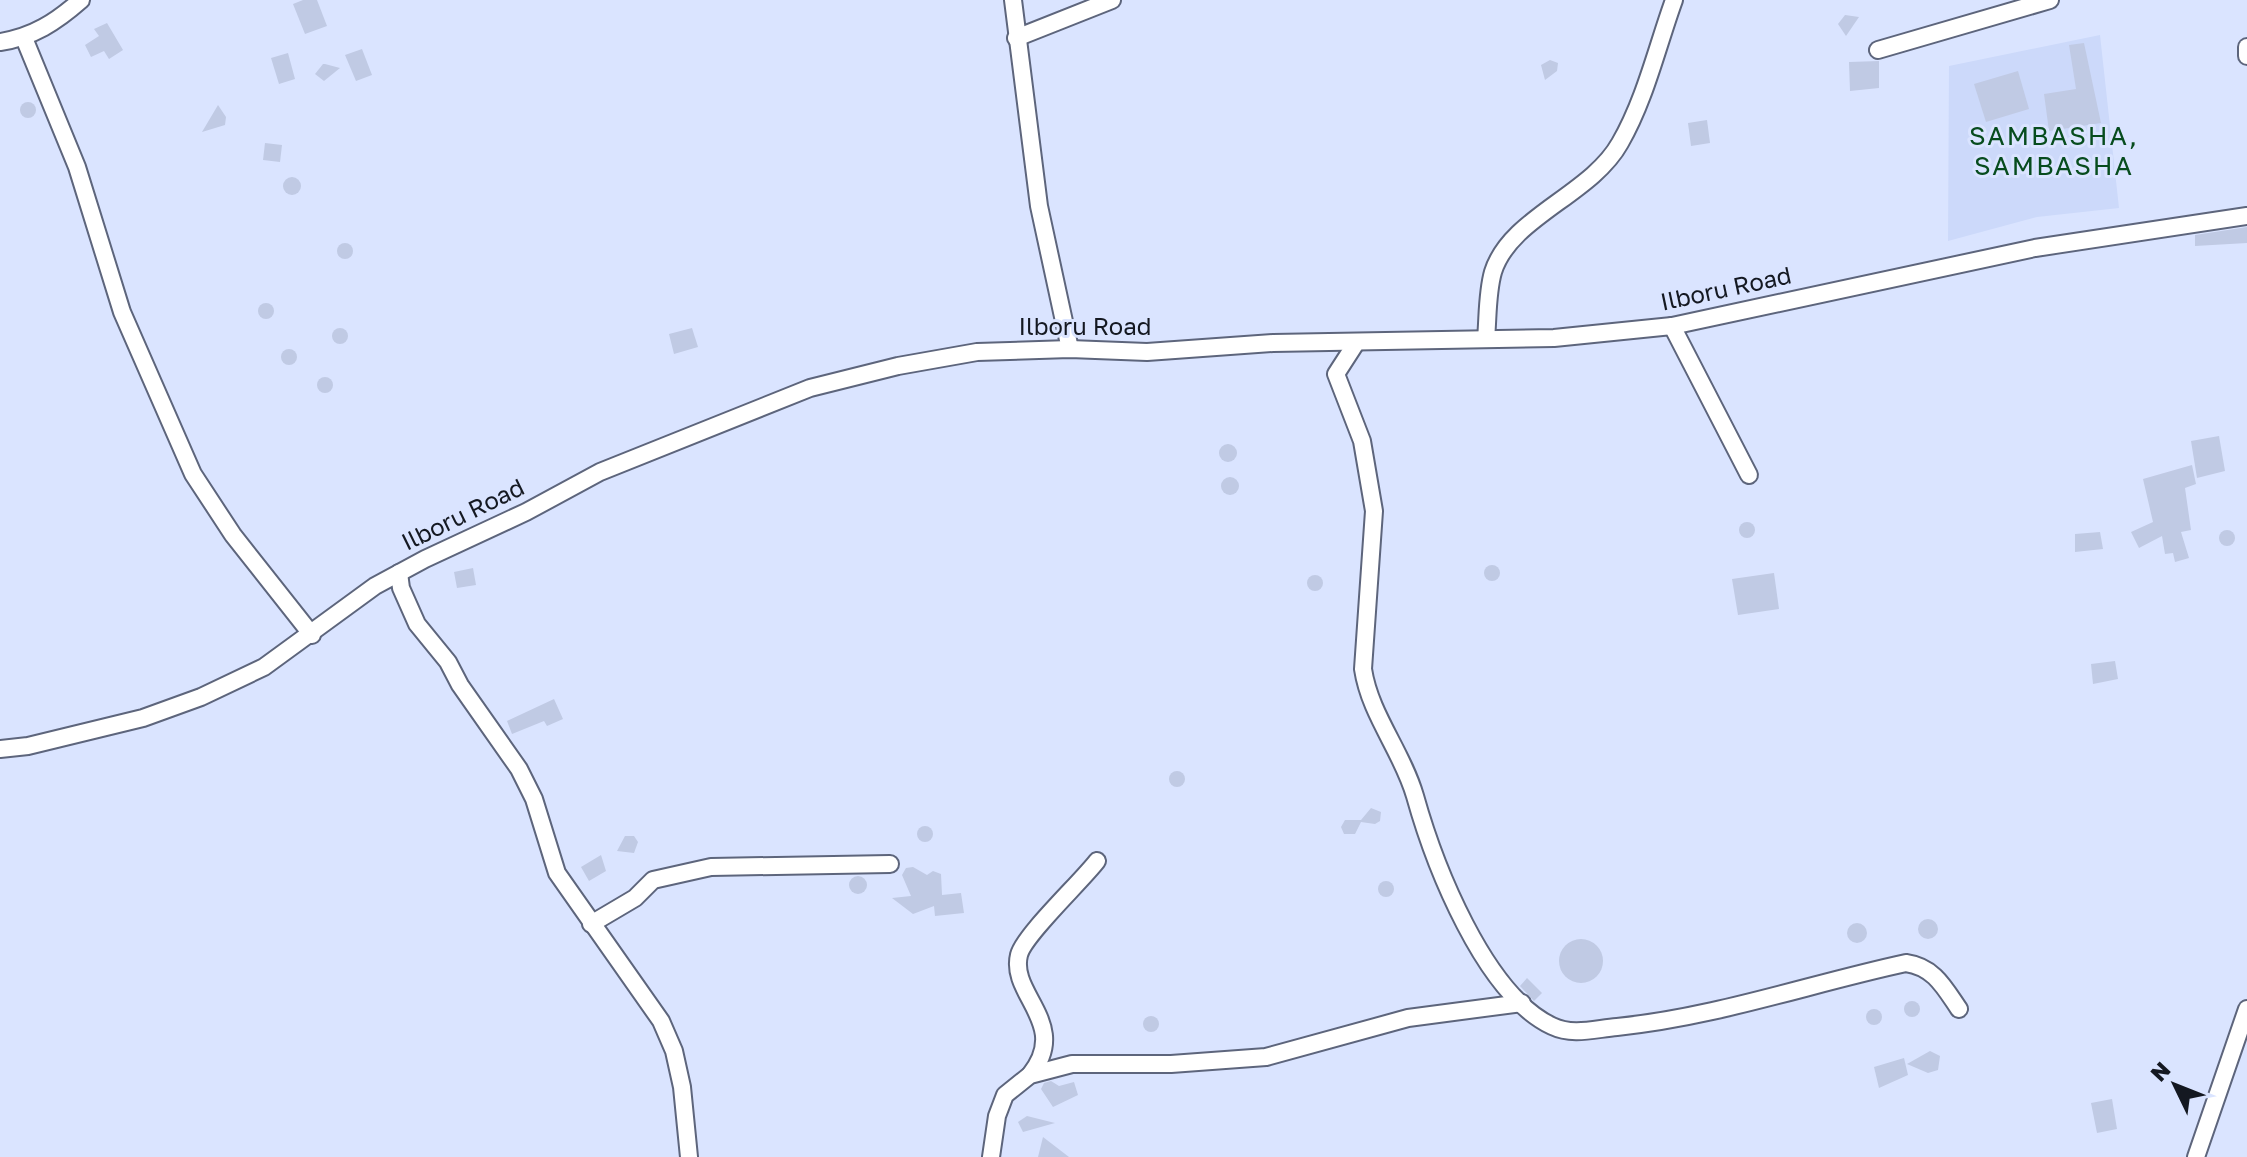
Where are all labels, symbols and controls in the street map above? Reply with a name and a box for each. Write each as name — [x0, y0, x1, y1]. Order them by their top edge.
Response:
district label: SAMBASHA, SAMBASHA — [1969, 120, 2139, 181]
street label: Ilboru Road — [1658, 260, 1794, 316]
street label: Ilboru Road — [1018, 311, 1152, 340]
street label: Ilboru Road — [396, 471, 528, 556]
north arrow — [2135, 1045, 2215, 1125]
text: N — [2144, 1056, 2176, 1086]

